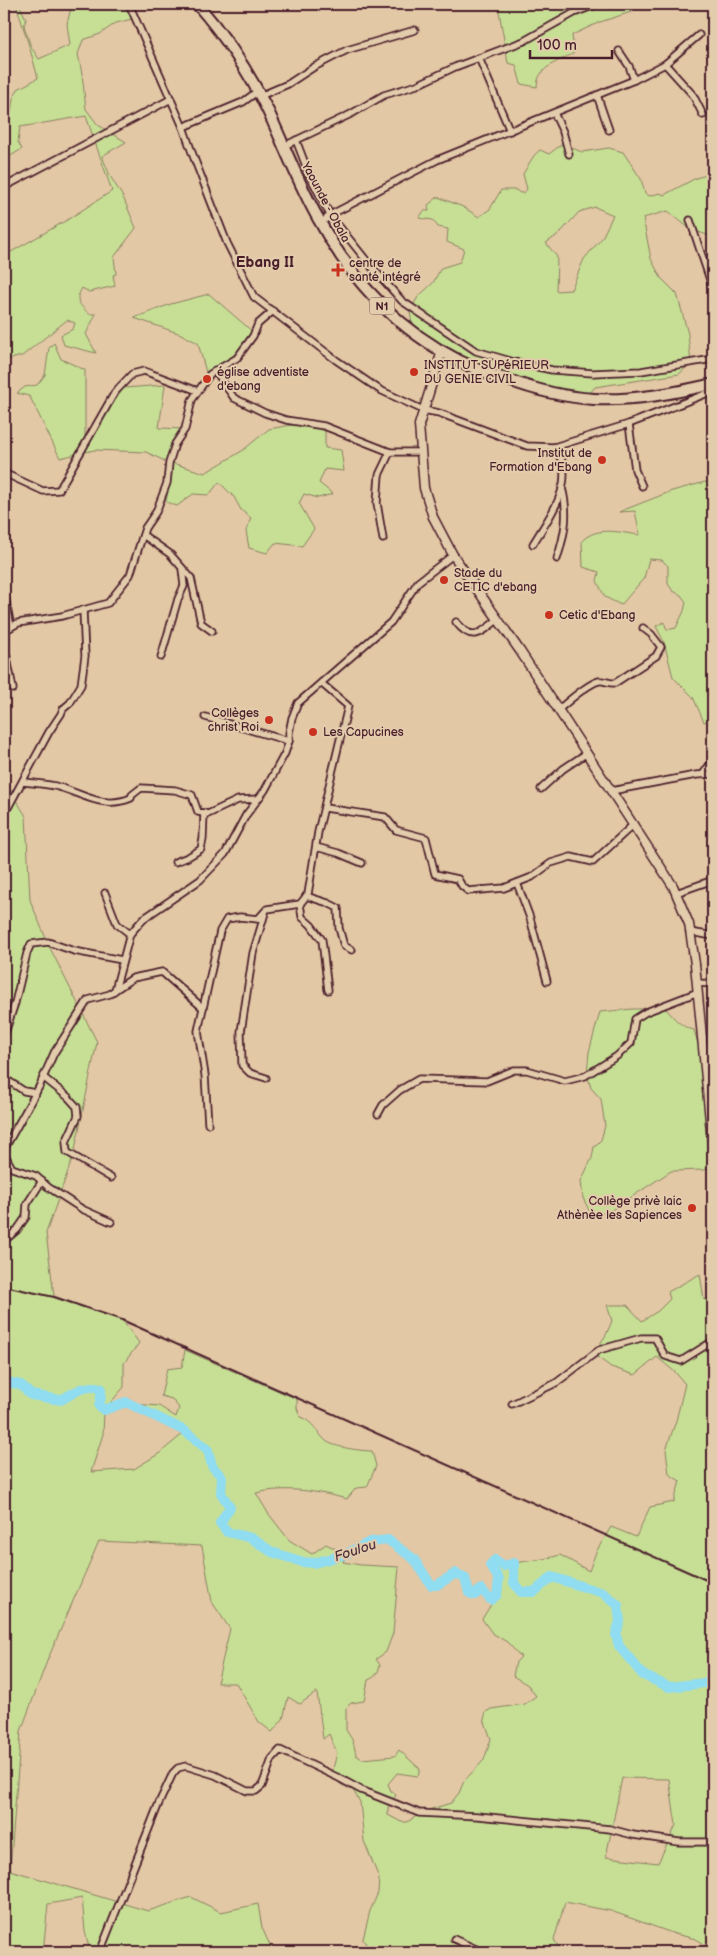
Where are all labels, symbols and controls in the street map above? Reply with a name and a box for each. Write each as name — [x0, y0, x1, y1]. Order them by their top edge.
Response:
scale bar — [530, 28, 612, 60]
text: 100 m — [537, 36, 577, 55]
street label: Yaounde - Obala — [298, 159, 353, 245]
district label: Ebang II — [236, 253, 294, 272]
place label: centre de santé intégré — [349, 256, 421, 285]
marker: centre de santé intégré — [331, 263, 345, 277]
road number: N1 — [370, 298, 394, 314]
place label: INSTITUT SUPéRIEUR DU GENIE CIVIL — [424, 358, 549, 387]
place label: église adventiste d'ebang — [217, 365, 309, 394]
marker: INSTITUT SUPéRIEUR DU GENIE CIVIL — [408, 366, 420, 378]
marker: église adventiste d'ebang — [201, 373, 213, 385]
place label: Institut de Formation d'Ebang — [489, 446, 592, 475]
marker: Institut de Formation d'Ebang — [596, 454, 608, 466]
place label: Stade du CETIC d'ebang — [454, 566, 537, 595]
marker: Stade du CETIC d'ebang — [438, 574, 450, 586]
place label: Cetic d'Ebang — [559, 608, 636, 623]
marker: Cetic d'Ebang — [543, 609, 555, 621]
place label: Collèges christ Roi — [208, 706, 259, 735]
marker: Collèges christ Roi — [263, 714, 275, 726]
place label: Les Capucines — [323, 725, 404, 740]
marker: Les Capucines — [307, 726, 319, 738]
place label: Collège privè laic Athènèe les Sapiences — [557, 1194, 682, 1223]
marker: Collège privè laic Athènèe les Sapiences — [686, 1202, 698, 1214]
water label: Foulou — [332, 1536, 379, 1565]

